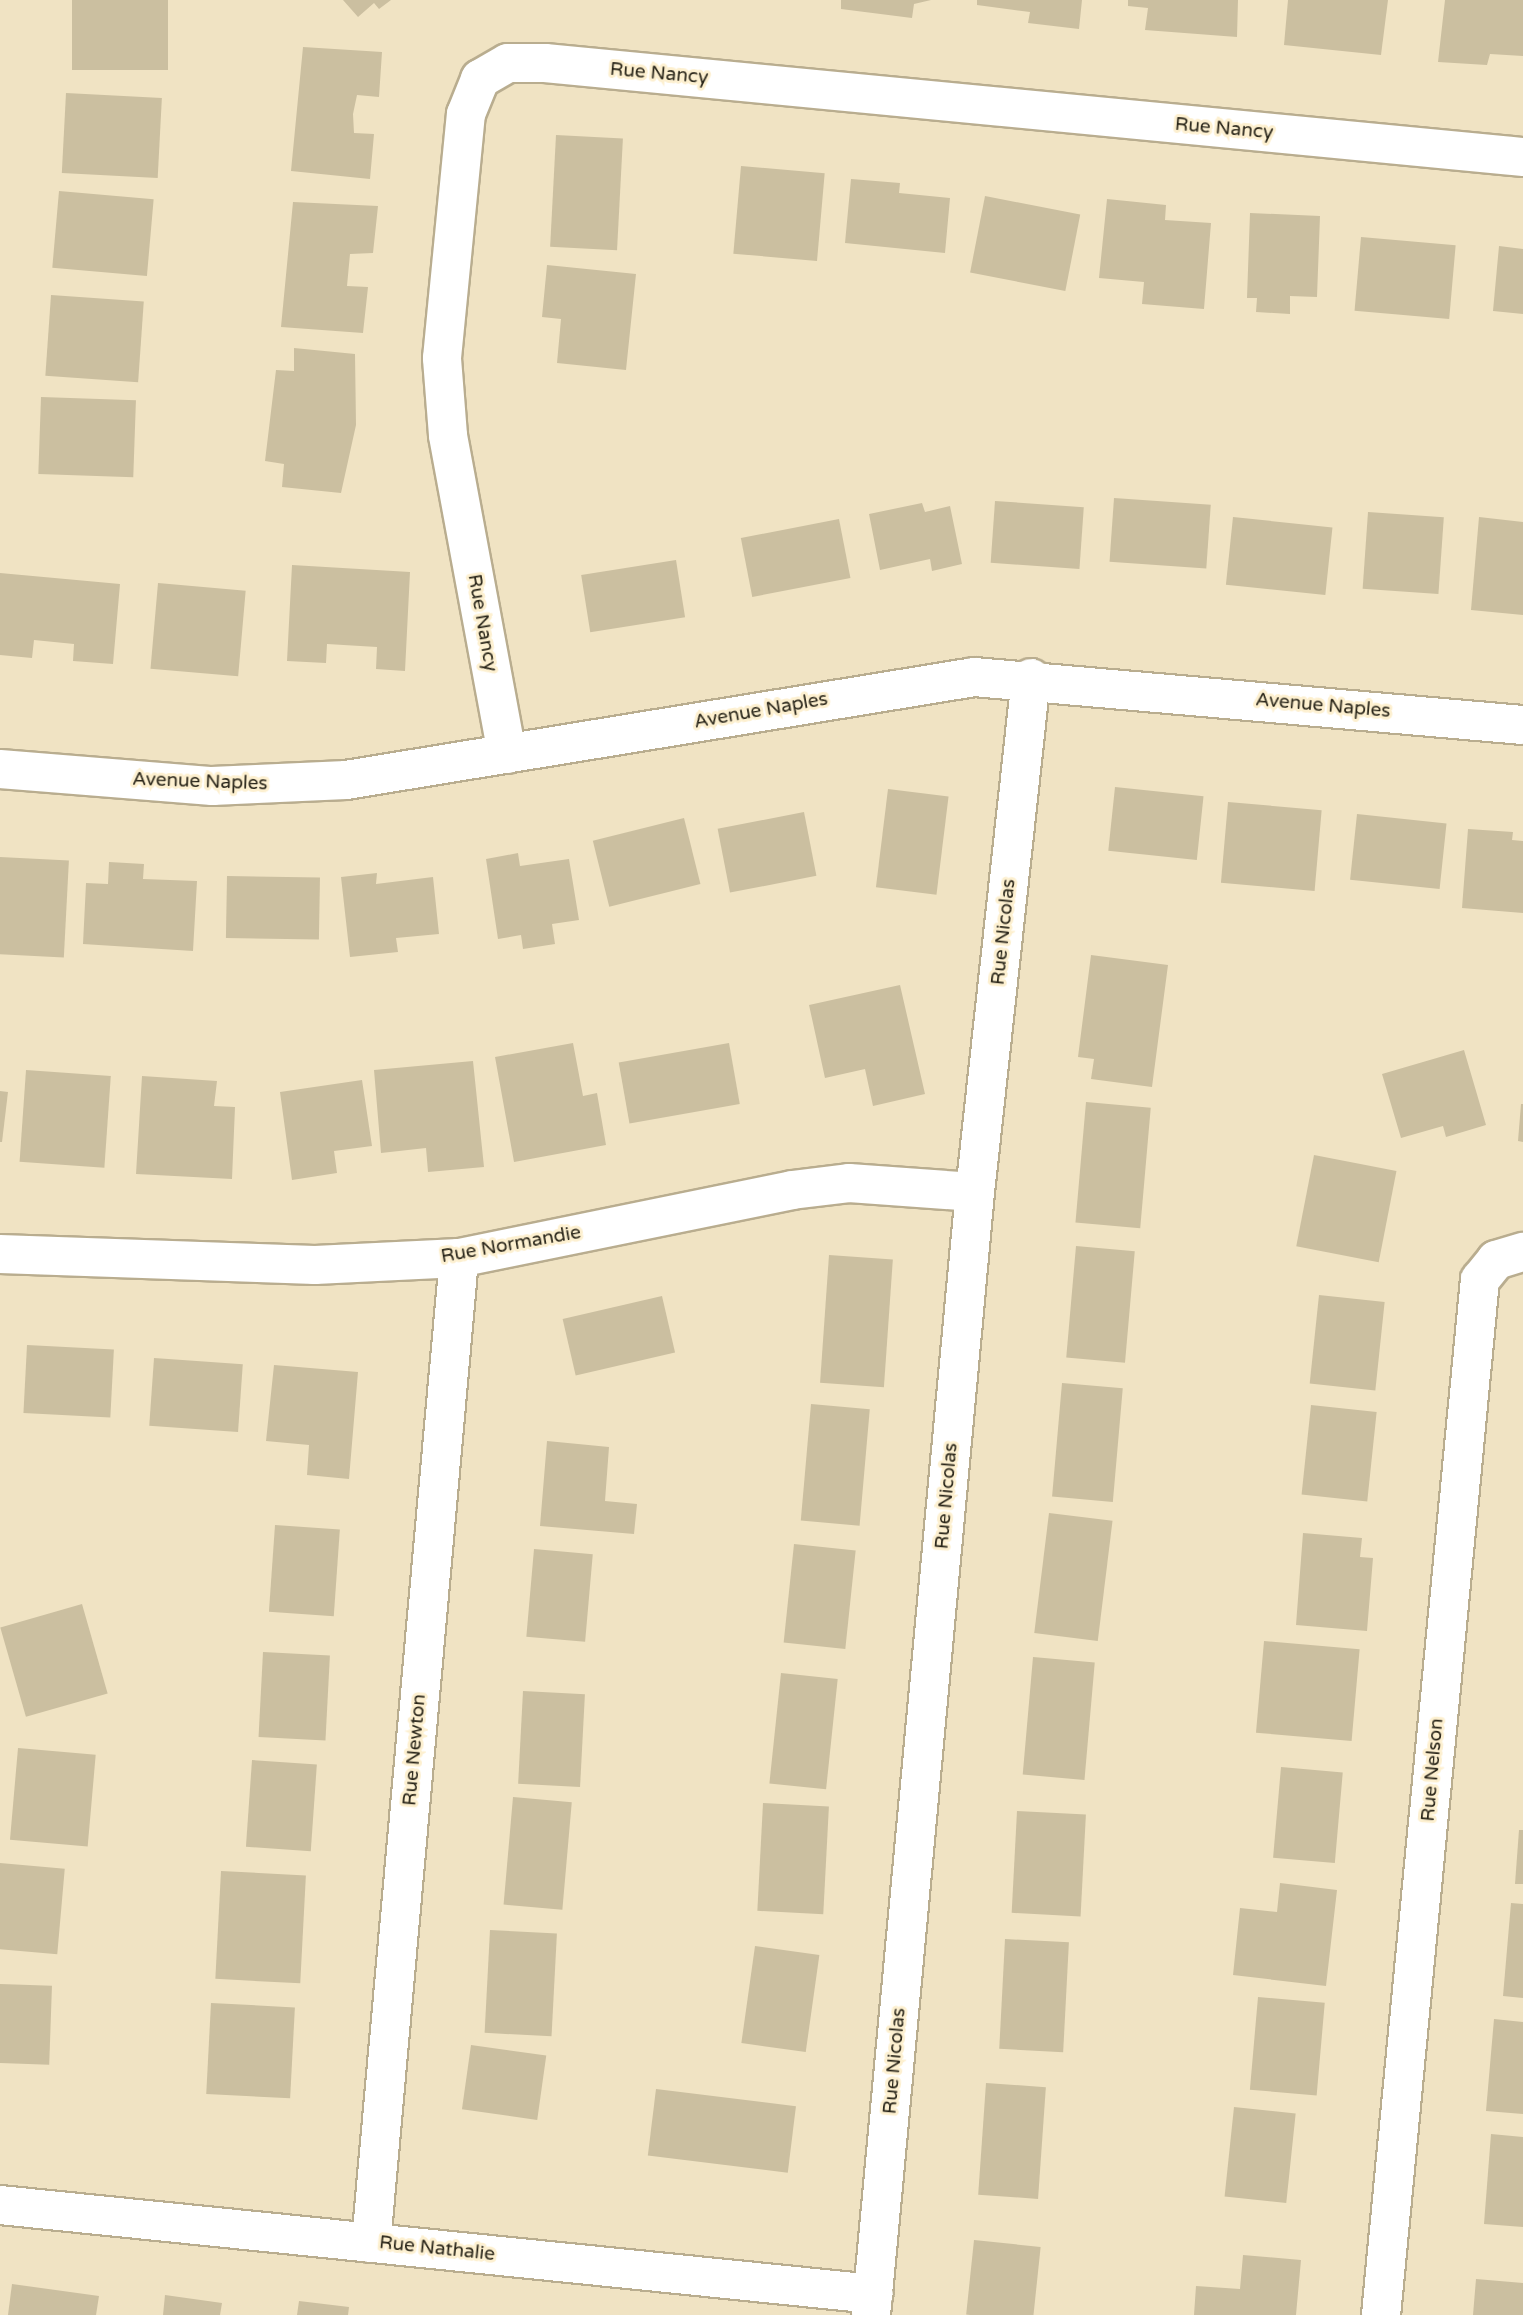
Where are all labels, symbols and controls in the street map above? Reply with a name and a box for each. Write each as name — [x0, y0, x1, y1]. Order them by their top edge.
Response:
street label: Rue Nancy — [609, 58, 709, 90]
street label: Rue Nancy — [1174, 113, 1274, 145]
street label: Rue Nancy — [462, 572, 502, 674]
street label: Avenue Naples — [692, 688, 830, 734]
street label: Avenue Naples — [1255, 689, 1391, 723]
street label: Avenue Naples — [132, 768, 268, 796]
street label: Rue Nicolas — [987, 878, 1021, 986]
street label: Rue Normandie — [439, 1221, 583, 1269]
street label: Rue Nicolas — [931, 1442, 963, 1550]
street label: Rue Newton — [399, 1693, 431, 1807]
street label: Rue Nelson — [1417, 1717, 1449, 1823]
street label: Rue Nicolas — [879, 2007, 911, 2115]
street label: Rue Nathalie — [378, 2232, 496, 2266]

